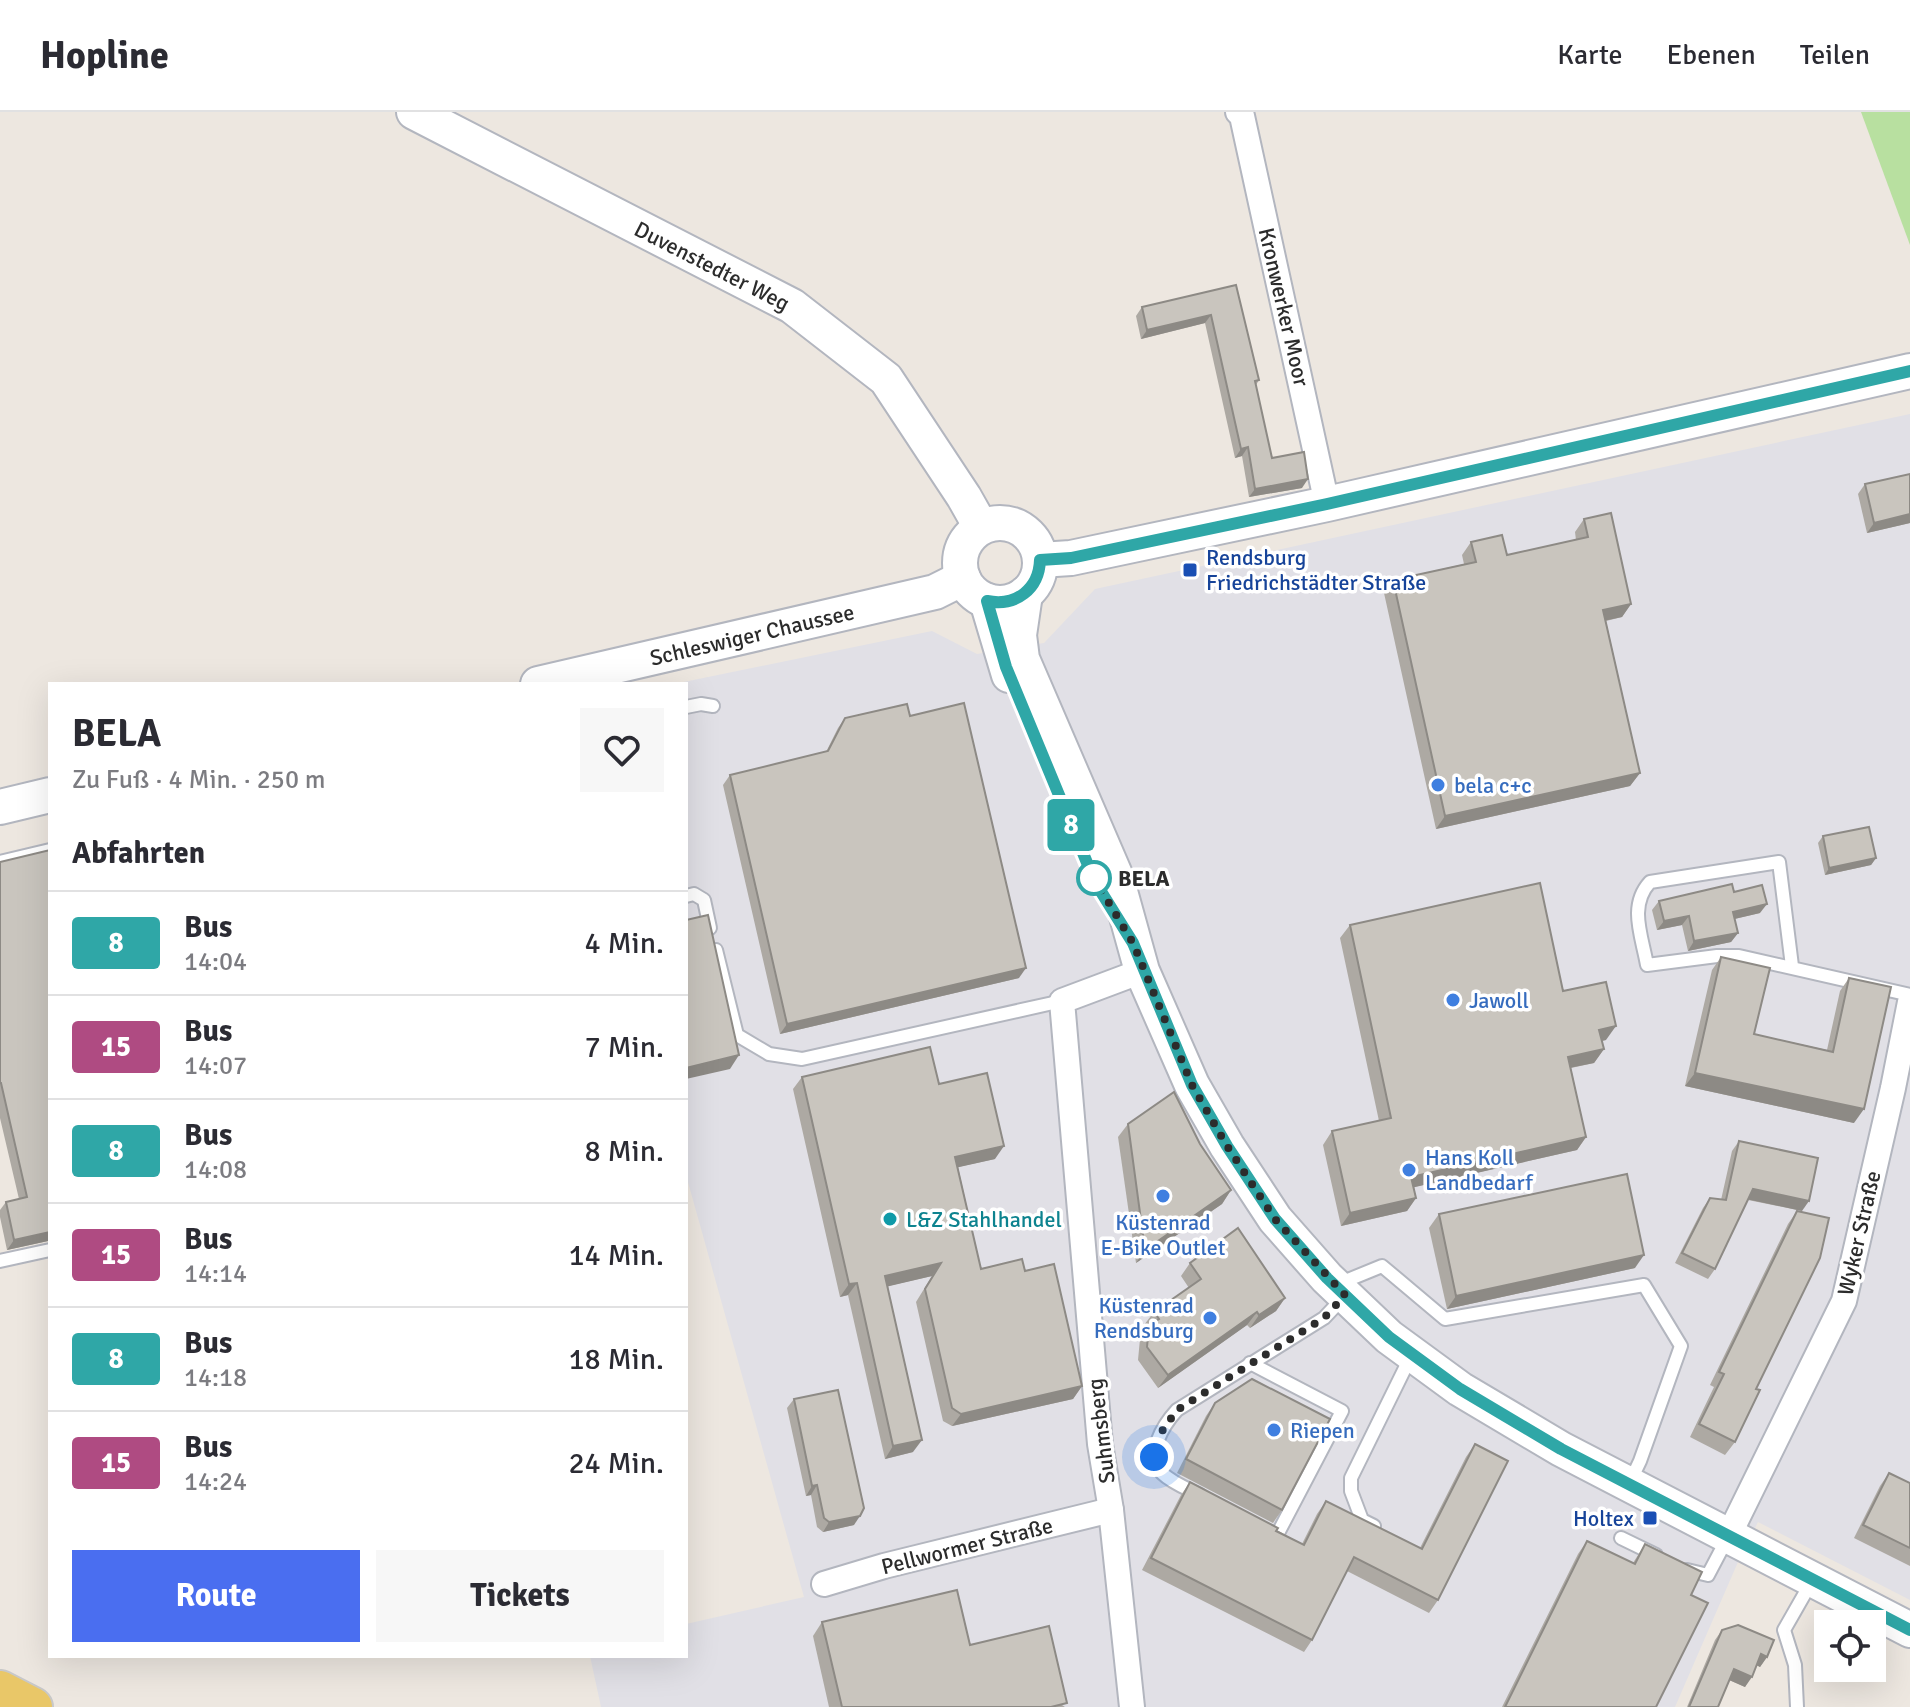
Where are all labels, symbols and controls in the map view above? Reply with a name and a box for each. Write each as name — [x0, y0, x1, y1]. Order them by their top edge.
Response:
text: Hopline — [40, 32, 169, 79]
text: Karte — [1557, 38, 1623, 72]
text: Ebenen — [1667, 38, 1756, 72]
text: Teilen — [1800, 38, 1870, 72]
street label: Duvenstedter Weg — [630, 215, 794, 317]
street label: Kronwerker Moor — [1253, 225, 1315, 389]
place label: Rendsburg Friedrichstädter Straße — [1206, 544, 1426, 596]
marker: Rendsburg Friedrichstädter Straße — [1181, 561, 1199, 579]
street label: Schleswiger Chaussee — [647, 598, 857, 672]
button: heart — [580, 708, 664, 792]
text: BELA — [72, 710, 161, 757]
text: Zu Fuß · 4 Min. · 250 m — [72, 764, 325, 796]
place label: bela c+c — [1454, 772, 1532, 799]
marker: bela c+c — [1429, 776, 1447, 794]
line badge: 8 — [1045, 799, 1097, 851]
text: 8 — [1063, 808, 1079, 842]
text: Abfahrten — [72, 835, 205, 872]
marker: BELA — [1077, 861, 1111, 895]
place label: BELA — [1118, 865, 1170, 892]
text: Bus — [184, 909, 232, 946]
text: 4 Min. — [585, 925, 664, 962]
text: 8 — [108, 926, 124, 960]
text: 14:04 — [184, 946, 247, 978]
place label: Jawoll — [1469, 987, 1529, 1014]
marker: Jawoll — [1444, 991, 1462, 1009]
text: Bus — [184, 1013, 232, 1050]
text: 7 Min. — [585, 1029, 664, 1066]
text: 15 — [101, 1030, 131, 1064]
text: 14:07 — [184, 1050, 247, 1082]
text: Bus — [184, 1117, 232, 1154]
text: 8 Min. — [585, 1133, 664, 1170]
text: 8 — [108, 1134, 124, 1168]
place label: Hans Koll Landbedarf — [1425, 1144, 1534, 1196]
text: 14:08 — [184, 1154, 247, 1186]
marker: Hans Koll Landbedarf — [1400, 1161, 1418, 1179]
street label: Wyker Straße — [1832, 1168, 1886, 1298]
marker: Küstenrad E-Bike Outlet — [1154, 1187, 1172, 1205]
place label: L&Z Stahlhandel — [906, 1206, 1062, 1233]
place label: Küstenrad E-Bike Outlet — [1100, 1209, 1226, 1261]
marker: L&Z Stahlhandel — [881, 1210, 899, 1228]
text: Bus — [184, 1221, 232, 1258]
text: 14 Min. — [568, 1237, 664, 1274]
text: 15 — [101, 1238, 131, 1272]
text: 14:14 — [184, 1258, 247, 1290]
place label: Küstenrad Rendsburg — [1094, 1292, 1194, 1344]
marker: Küstenrad Rendsburg — [1201, 1309, 1219, 1327]
text: Bus — [184, 1325, 232, 1362]
text: 18 Min. — [568, 1341, 664, 1378]
text: 8 — [108, 1342, 124, 1376]
text: 14:18 — [184, 1362, 247, 1394]
street label: Suhmsberg — [1081, 1377, 1121, 1485]
place label: Riepen — [1290, 1417, 1355, 1444]
marker: Riepen — [1265, 1421, 1283, 1439]
text: Bus — [184, 1429, 232, 1466]
your location — [1134, 1437, 1174, 1477]
text: 24 Min. — [568, 1445, 664, 1482]
text: 15 — [101, 1446, 131, 1480]
text: 14:24 — [184, 1466, 247, 1498]
place label: Holtex — [1573, 1505, 1634, 1532]
marker: Holtex — [1641, 1509, 1659, 1527]
street label: Pellwormer Straße — [878, 1512, 1056, 1580]
button: Route — [72, 1550, 360, 1642]
button: Tickets — [376, 1550, 664, 1642]
map controls — [1814, 1610, 1886, 1682]
button: locate — [1814, 1610, 1886, 1682]

